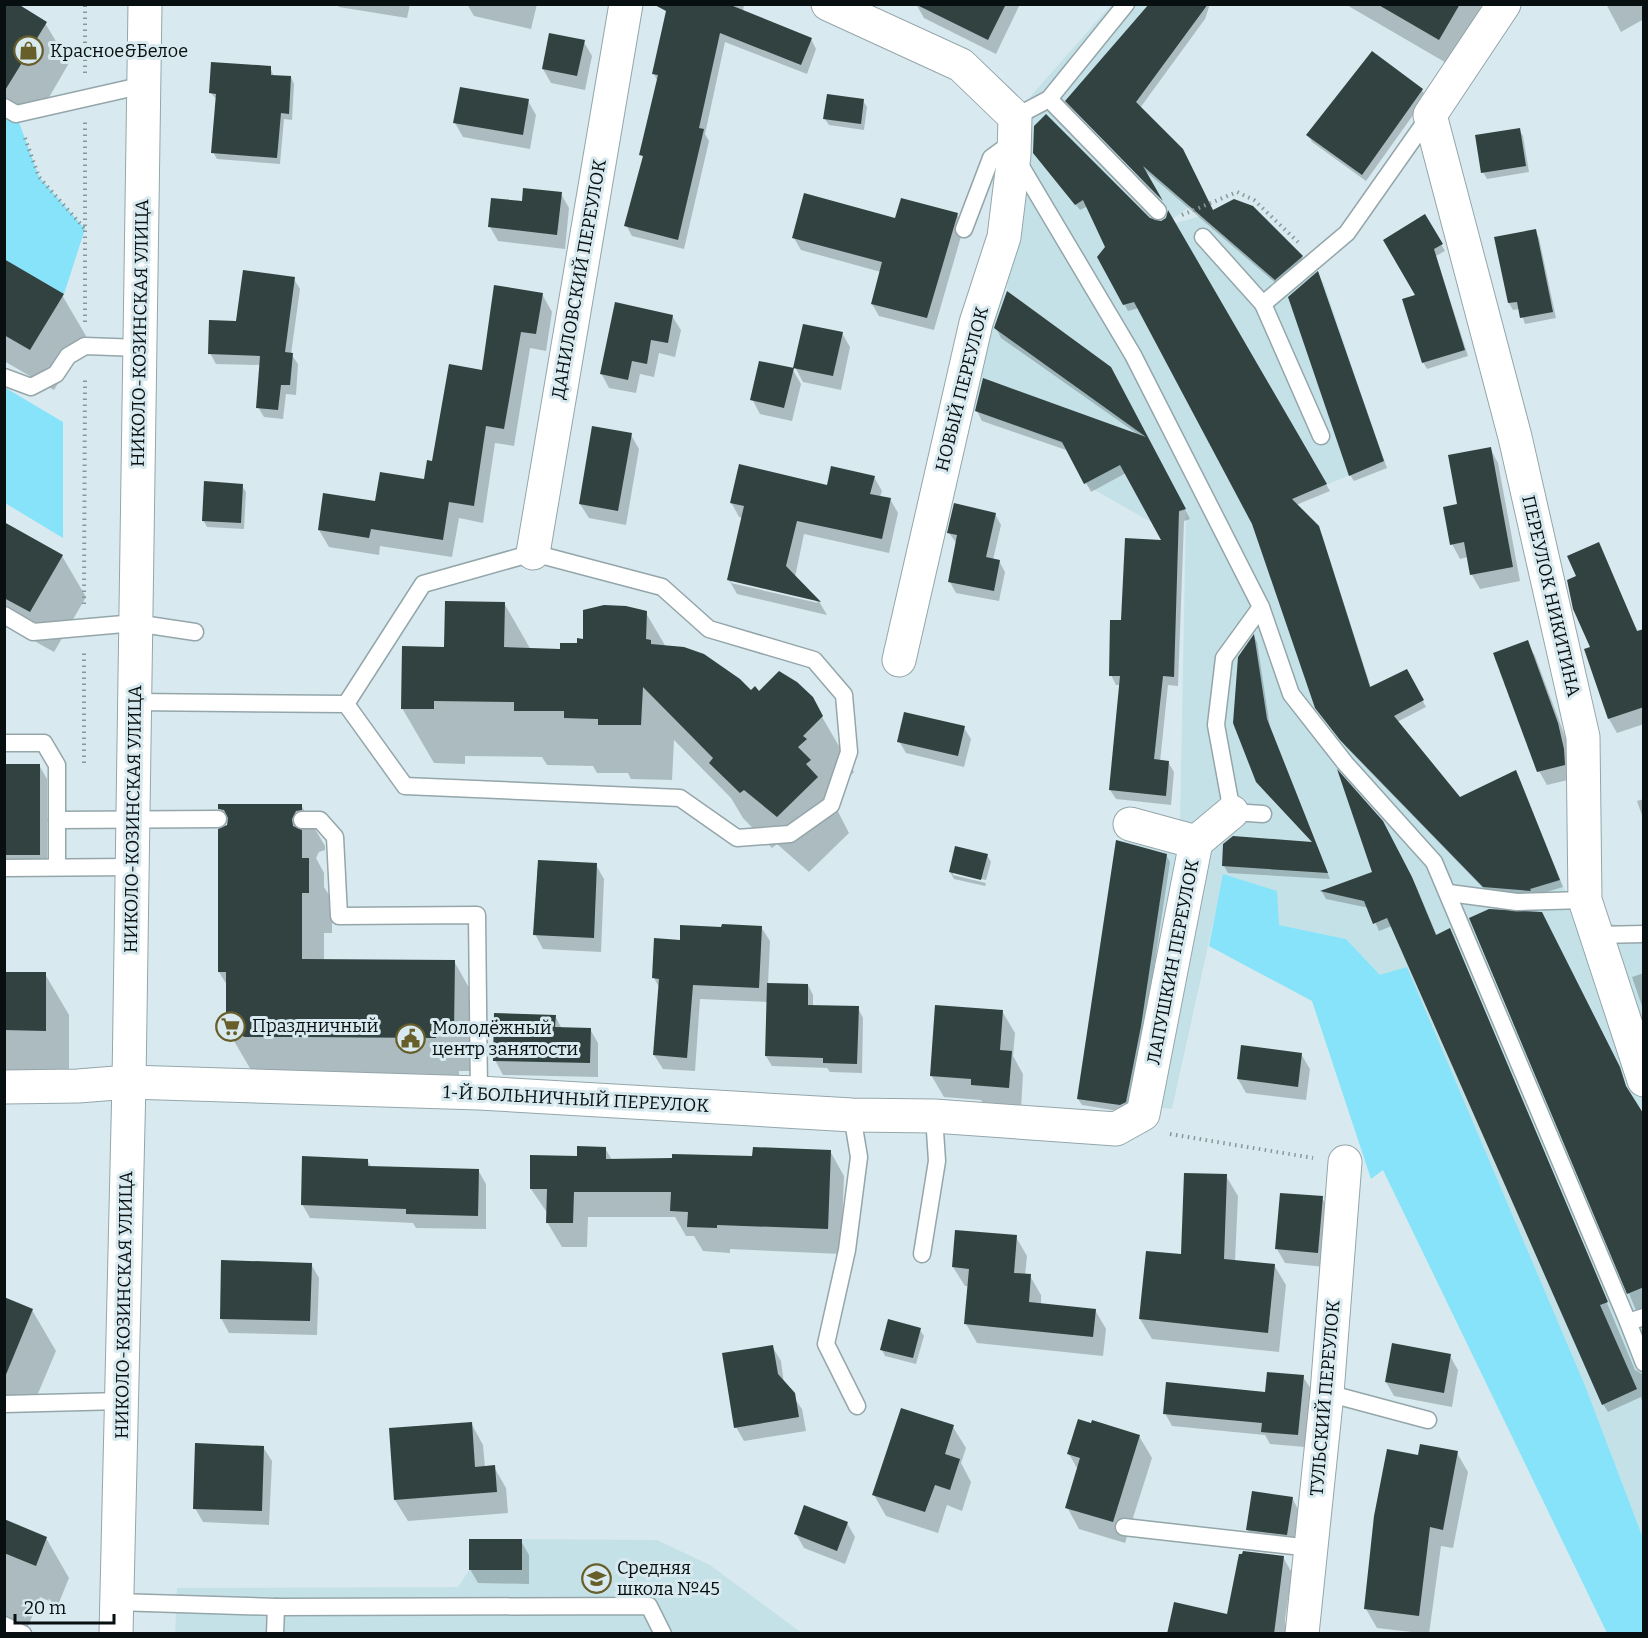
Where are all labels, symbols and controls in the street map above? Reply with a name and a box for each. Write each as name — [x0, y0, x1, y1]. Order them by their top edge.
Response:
shop icon: Красное&Белое — [13, 35, 45, 67]
place label: Красное&Белое — [50, 40, 188, 62]
street label: ДАНИЛОВСКИЙ ПЕРЕУЛОК — [547, 157, 611, 401]
street label: НИКОЛО-КОЗИНСКАЯ УЛИЦА — [127, 199, 153, 467]
street label: НОВЫЙ ПЕРЕУЛОК — [931, 304, 993, 474]
street label: ПЕРЕУЛОК НИКИТИНА — [1517, 493, 1585, 699]
street label: НИКОЛО-КОЗИНСКАЯ УЛИЦА — [120, 685, 146, 953]
street label: ЛАПУШКИН ПЕРЕУЛОК — [1142, 857, 1204, 1066]
supermarket icon: Праздничный — [215, 1010, 247, 1042]
place label: Праздничный — [252, 1015, 379, 1037]
place label: Молодёжный центр занятости — [432, 1017, 578, 1060]
public building icon: Молодёжный центр занятости — [395, 1022, 427, 1054]
street label: 1-Й БОЛЬНИЧНЫЙ ПЕРЕУЛОК — [442, 1081, 710, 1117]
street label: НИКОЛО-КОЗИНСКАЯ УЛИЦА — [111, 1171, 137, 1439]
street label: ТУЛЬСКИЙ ПЕРЕУЛОК — [1305, 1299, 1345, 1497]
place label: Средняя школа №45 — [617, 1557, 720, 1600]
school or university icon: Средняя школа №45 — [580, 1562, 612, 1594]
scale bar — [15, 1587, 114, 1625]
text: 20 m — [24, 1597, 66, 1619]

